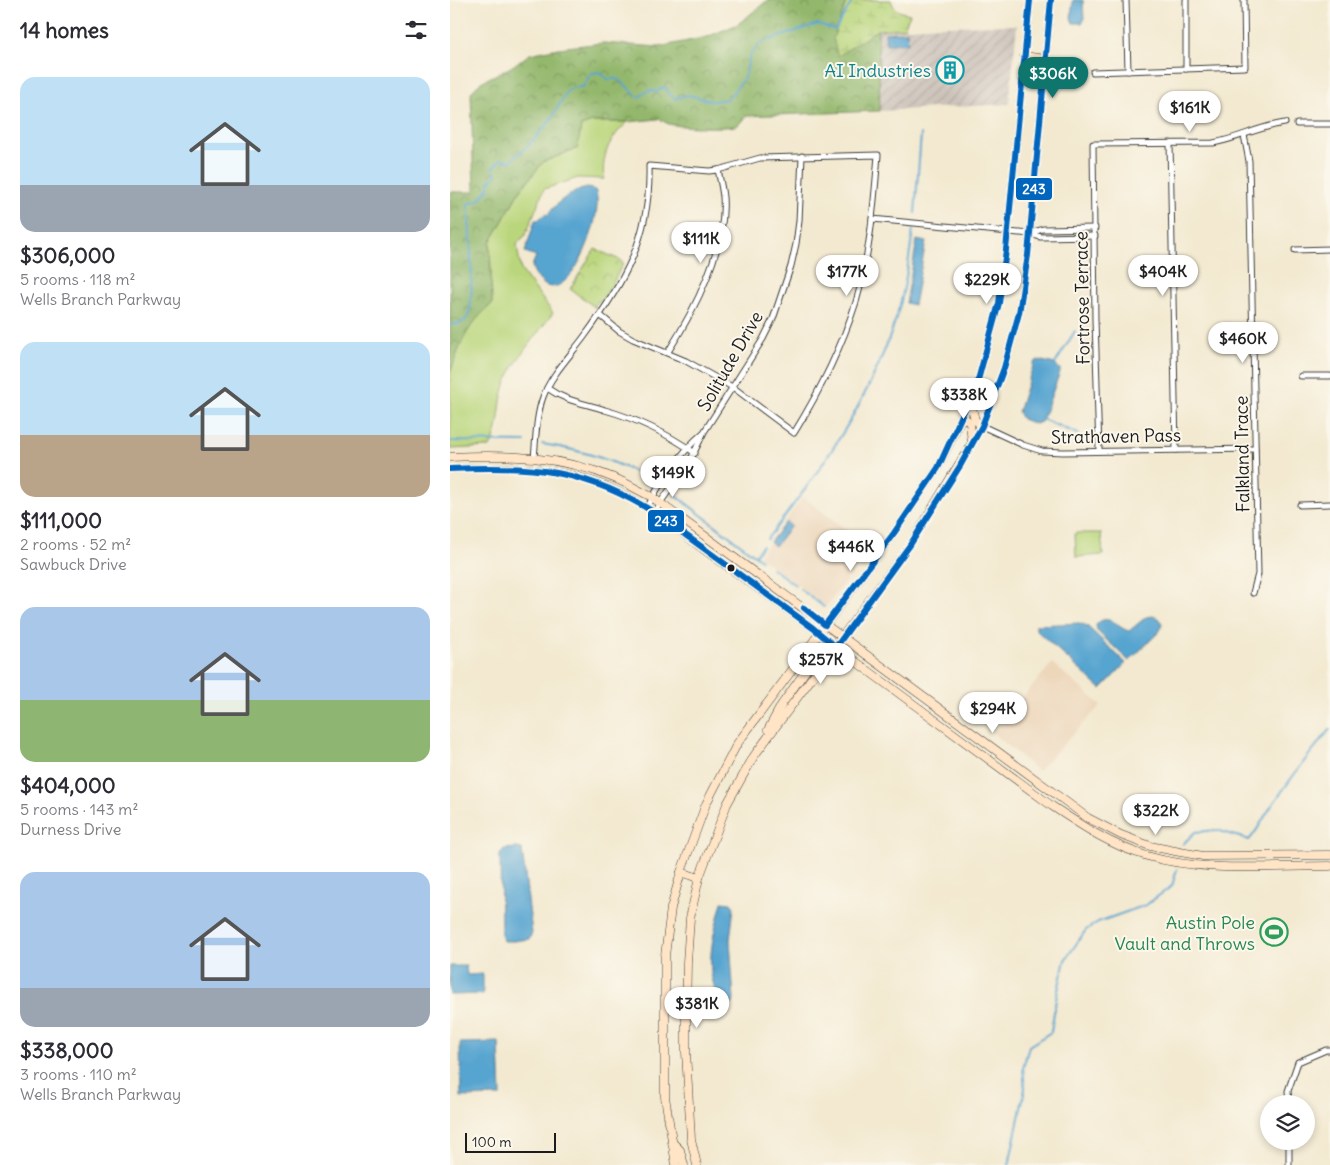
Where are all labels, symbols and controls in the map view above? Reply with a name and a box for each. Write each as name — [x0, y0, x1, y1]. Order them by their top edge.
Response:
icon: filters — [402, 16, 430, 44]
text: 14 homes — [20, 17, 109, 44]
building icon: AI Industries — [935, 55, 965, 85]
pin: $306K — [1018, 56, 1088, 99]
place label: AI Industries — [825, 59, 931, 82]
text: $306K — [1029, 63, 1077, 83]
pin: $161K — [1155, 90, 1225, 133]
text: $161K — [1170, 97, 1210, 117]
icon: home — [180, 109, 270, 199]
line badge: 243 — [1015, 177, 1053, 201]
text: 243 — [1022, 180, 1046, 198]
pin: $111K — [666, 222, 736, 264]
text: $111K — [682, 228, 720, 248]
street label: Fortrose Terrace — [1069, 231, 1095, 365]
text: $306,000 — [20, 242, 115, 269]
pin: $177K — [812, 254, 882, 297]
pin: $404K — [1128, 254, 1198, 297]
text: $177K — [827, 261, 867, 281]
text: $404K — [1139, 261, 1187, 281]
pin: $229K — [952, 262, 1022, 305]
text: 5 rooms · 118 m² — [20, 269, 136, 289]
text: $229K — [964, 269, 1010, 289]
text: Wells Branch Parkway — [20, 289, 181, 309]
street label: Solitude Drive — [692, 307, 768, 415]
pin: $460K — [1208, 322, 1278, 364]
text: $460K — [1219, 328, 1267, 348]
icon: home — [180, 374, 270, 464]
pin: $338K — [929, 378, 999, 420]
text: $338K — [941, 384, 987, 404]
street label: Falkland Trace — [1229, 396, 1255, 512]
street label: Strathaven Pass — [1051, 423, 1181, 449]
pin: $149K — [638, 456, 708, 498]
text: $149K — [651, 462, 695, 482]
text: $111,000 — [20, 507, 102, 534]
line badge: 243 — [647, 509, 685, 533]
text: 243 — [654, 512, 678, 530]
pin: $446K — [816, 530, 886, 572]
text: 2 rooms · 52 m² — [20, 534, 131, 554]
text: $446K — [828, 536, 874, 556]
text: Sawbuck Drive — [20, 554, 127, 574]
unlabelled marker — [726, 563, 736, 573]
icon: home — [180, 639, 270, 729]
pin: $257K — [786, 642, 856, 685]
text: $257K — [799, 649, 843, 669]
pin: $294K — [958, 692, 1028, 734]
text: $294K — [970, 698, 1016, 718]
text: $404,000 — [20, 772, 116, 799]
pin: $322K — [1121, 794, 1191, 836]
text: 5 rooms · 143 m² — [20, 799, 138, 819]
text: $322K — [1133, 800, 1179, 820]
text: Durness Drive — [20, 819, 121, 839]
icon: home — [180, 904, 270, 994]
place label: Austin Pole Vault and Throws — [1114, 911, 1255, 955]
sports icon: Austin Pole Vault and Throws — [1259, 917, 1289, 947]
pin: $381K — [662, 986, 732, 1029]
text: $381K — [675, 993, 719, 1013]
text: $338,000 — [20, 1037, 113, 1064]
text: 3 rooms · 110 m² — [20, 1064, 137, 1084]
text: Wells Branch Parkway — [20, 1084, 181, 1104]
map controls — [1260, 1095, 1315, 1150]
button: layers — [1260, 1095, 1315, 1150]
scale bar — [465, 1130, 556, 1153]
text: 100 m — [472, 1133, 512, 1151]

